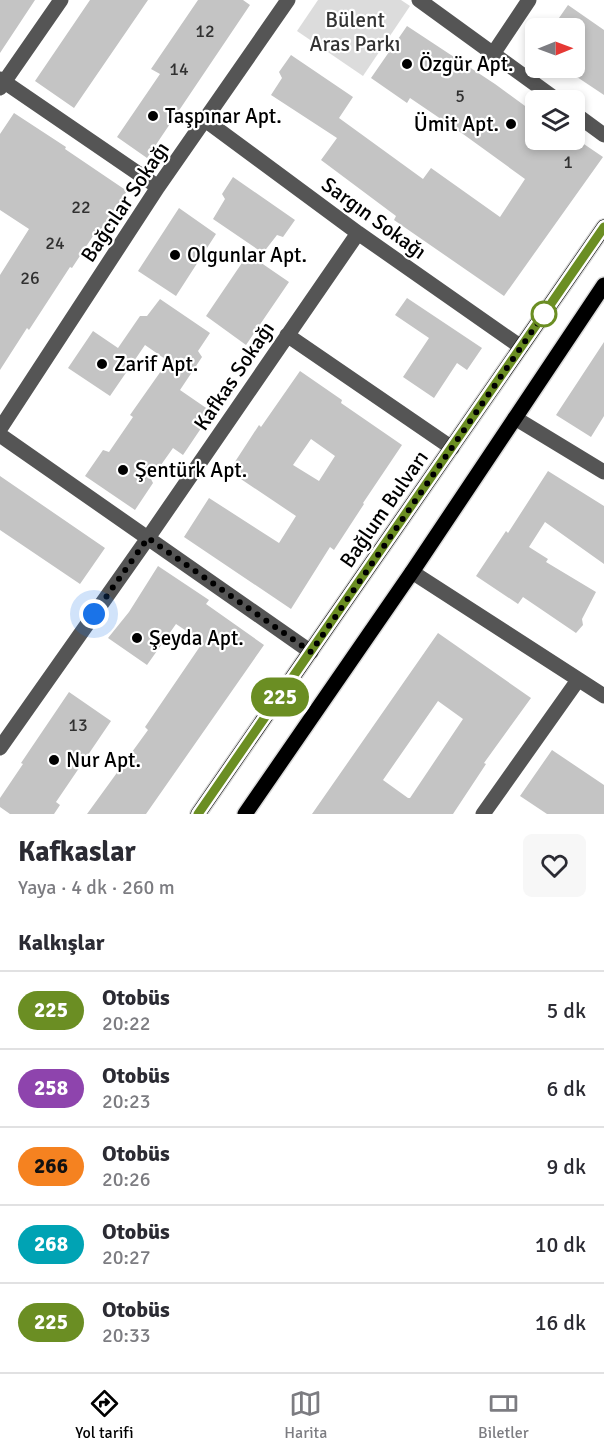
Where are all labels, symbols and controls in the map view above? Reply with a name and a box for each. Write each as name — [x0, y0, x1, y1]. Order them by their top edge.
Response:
park label: Bülent Aras Parkı — [310, 7, 400, 57]
north arrow — [525, 18, 585, 78]
map controls — [525, 18, 585, 150]
house number: 12 — [195, 20, 215, 42]
place label: Özgür Apt. — [419, 51, 514, 77]
marker: Özgür Apt. — [400, 57, 414, 71]
house number: 14 — [169, 58, 189, 80]
house number: 5 — [455, 85, 465, 107]
button: layers — [525, 90, 585, 150]
place label: Taşpınar Apt. — [165, 103, 282, 129]
marker: Taşpınar Apt. — [146, 109, 160, 123]
place label: Ümit Apt. — [414, 111, 499, 137]
marker: Ümit Apt. — [504, 117, 518, 131]
street label: Bağcılar Sokağı — [75, 137, 175, 267]
house number: 1 — [563, 151, 573, 173]
street label: Sargın Sokağı — [317, 171, 431, 265]
house number: 22 — [71, 196, 91, 218]
house number: 24 — [45, 232, 65, 254]
place label: Olgunlar Apt. — [187, 242, 307, 268]
marker: Olgunlar Apt. — [168, 248, 182, 262]
house number: 26 — [20, 267, 40, 289]
unlabelled marker — [531, 301, 557, 327]
street label: Kafkas Sokağı — [188, 317, 280, 435]
place label: Zarif Apt. — [114, 351, 198, 377]
marker: Zarif Apt. — [95, 357, 109, 371]
street label: Bağlum Bulvarı — [334, 445, 434, 573]
place label: Şentürk Apt. — [135, 457, 247, 483]
marker: Şentürk Apt. — [116, 463, 130, 477]
your location — [79, 599, 109, 629]
place label: Şeyda Apt. — [149, 625, 244, 651]
marker: Şeyda Apt. — [130, 631, 144, 645]
line badge: 225 — [246, 678, 314, 716]
text: 225 — [263, 684, 297, 710]
house number: 13 — [68, 714, 88, 736]
place label: Nur Apt. — [66, 747, 141, 773]
marker: Nur Apt. — [47, 753, 61, 767]
button: heart — [523, 834, 586, 897]
text: Kafkaslar — [18, 835, 136, 869]
text: Yaya · 4 dk · 260 m — [18, 875, 175, 900]
text: Kalkışlar — [18, 929, 105, 956]
text: Otobüs — [102, 984, 170, 1011]
text: 225 — [34, 997, 68, 1023]
text: 5 dk — [547, 997, 586, 1024]
text: 20:22 — [102, 1011, 151, 1036]
text: Otobüs — [102, 1062, 170, 1089]
text: 258 — [34, 1075, 68, 1101]
text: 6 dk — [547, 1075, 586, 1102]
text: 20:23 — [102, 1089, 151, 1114]
text: Otobüs — [102, 1140, 170, 1167]
text: 266 — [34, 1153, 68, 1179]
text: 9 dk — [547, 1153, 586, 1180]
text: 20:26 — [102, 1167, 151, 1192]
text: Otobüs — [102, 1218, 170, 1245]
text: 268 — [34, 1231, 68, 1257]
text: 10 dk — [535, 1231, 586, 1258]
text: 20:27 — [102, 1245, 151, 1270]
text: Otobüs — [102, 1296, 170, 1323]
text: 225 — [34, 1309, 68, 1335]
text: 16 dk — [535, 1309, 586, 1336]
text: 20:33 — [102, 1323, 151, 1348]
tab: Yol tarifi — [75, 1387, 134, 1443]
tab: Harita — [284, 1387, 327, 1443]
tab: Biletler — [478, 1387, 529, 1443]

